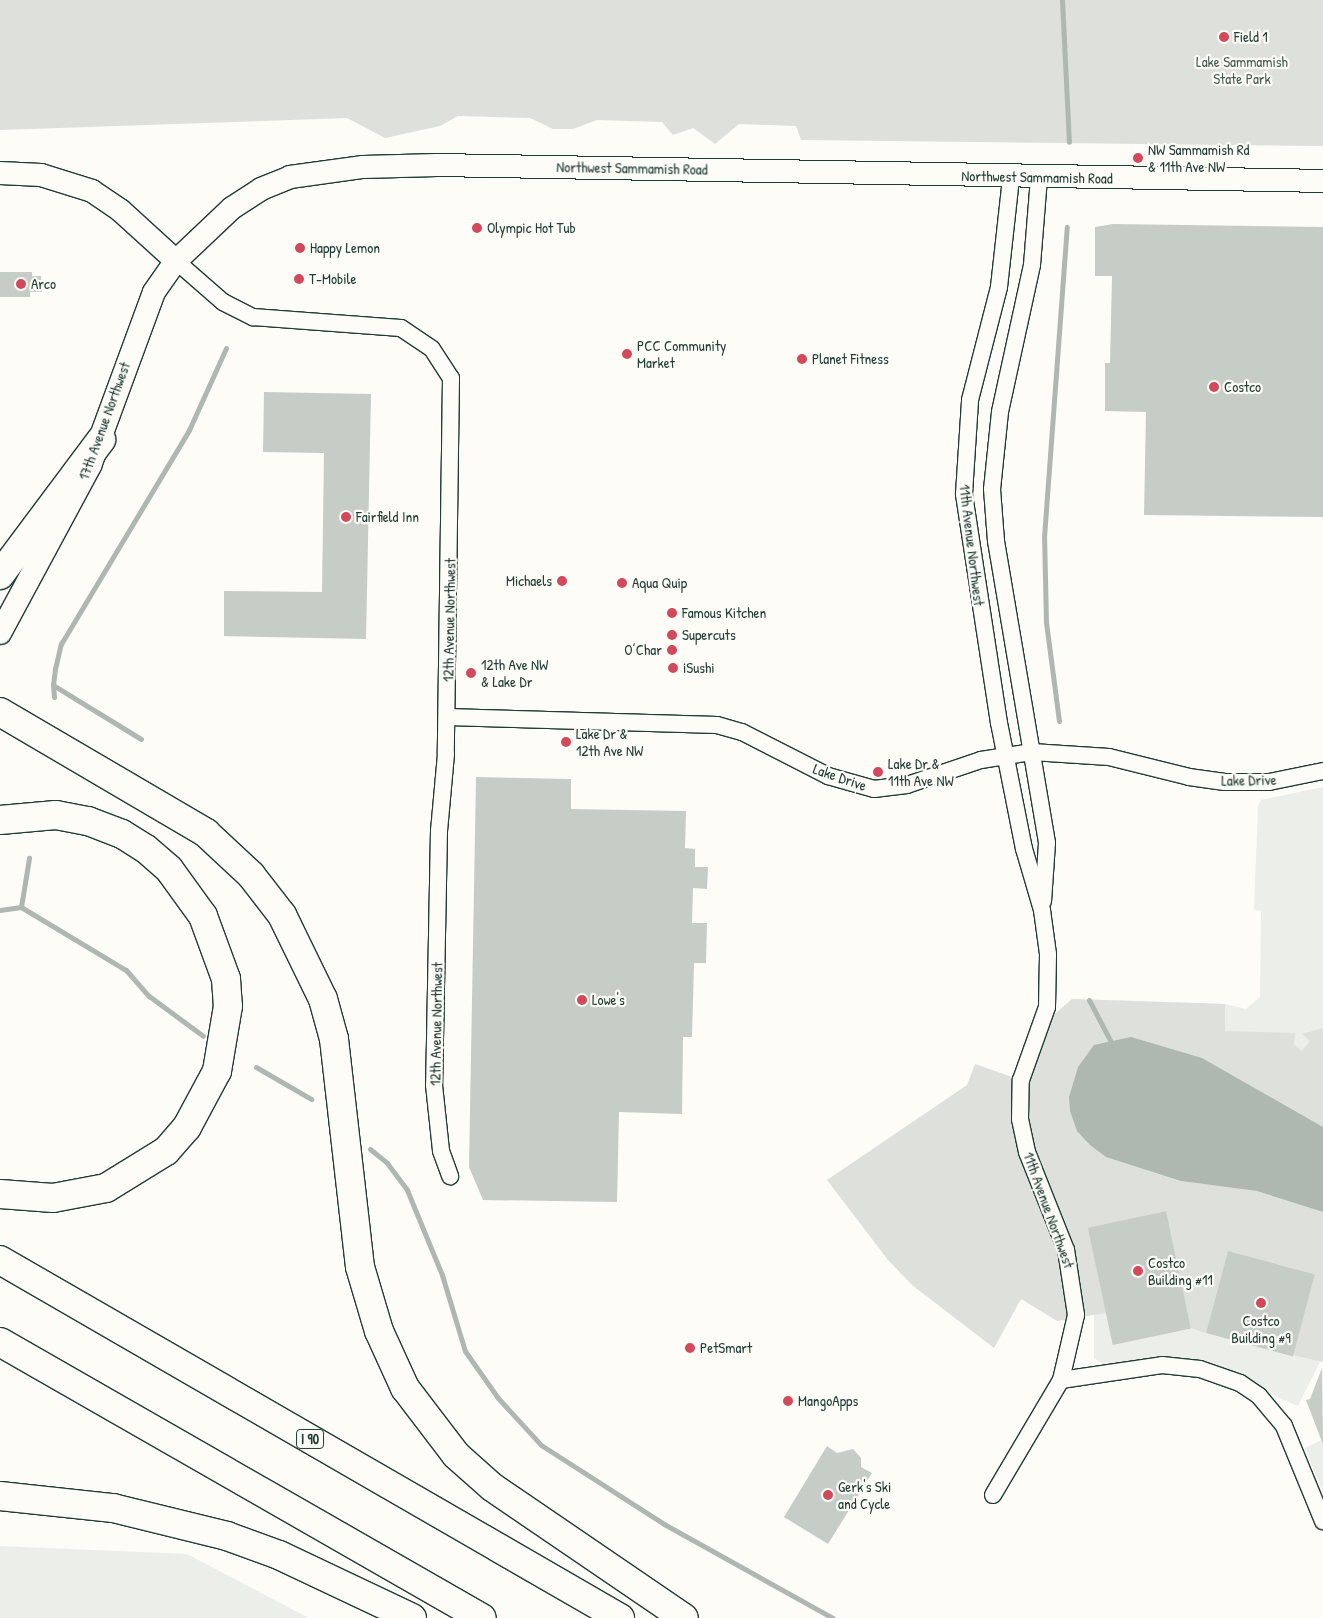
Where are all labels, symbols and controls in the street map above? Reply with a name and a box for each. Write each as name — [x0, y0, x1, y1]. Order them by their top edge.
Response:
place label: Field 1 — [1234, 28, 1268, 46]
marker: Field 1 — [1218, 31, 1230, 43]
park label: Lake Sammamish State Park — [1196, 52, 1288, 87]
place label: NW Sammamish Rd & 11th Ave NW — [1148, 140, 1249, 175]
marker: NW Sammamish Rd & 11th Ave NW — [1132, 152, 1144, 164]
street label: Northwest Sammamish Road — [556, 158, 708, 178]
street label: Northwest Sammamish Road — [961, 167, 1113, 187]
place label: Olympic Hot Tub — [487, 219, 576, 237]
marker: Olympic Hot Tub — [471, 222, 483, 234]
place label: Happy Lemon — [310, 239, 380, 257]
marker: Happy Lemon — [294, 242, 306, 254]
place label: T-Mobile — [309, 270, 357, 288]
marker: T-Mobile — [293, 273, 305, 285]
place label: Arco — [31, 275, 56, 293]
marker: Arco — [15, 278, 27, 290]
place label: PCC Community Market — [637, 336, 726, 371]
marker: PCC Community Market — [621, 348, 633, 360]
place label: Planet Fitness — [812, 350, 889, 368]
marker: Planet Fitness — [796, 353, 808, 365]
street label: 17th Avenue Northwest — [74, 359, 134, 483]
place label: Costco — [1224, 378, 1261, 396]
marker: Costco — [1208, 381, 1220, 393]
street label: 11th Avenue Northwest — [956, 483, 988, 607]
place label: Fairfield Inn — [356, 508, 419, 526]
marker: Fairfield Inn — [340, 511, 352, 523]
street label: 12th Avenue Northwest — [439, 558, 459, 682]
place label: Michaels — [506, 572, 552, 590]
place label: Aqua Quip — [632, 574, 687, 592]
marker: Michaels — [556, 575, 568, 587]
marker: Aqua Quip — [616, 577, 628, 589]
place label: Famous Kitchen — [682, 604, 766, 622]
marker: Famous Kitchen — [666, 607, 678, 619]
place label: Supercuts — [682, 626, 736, 644]
marker: Supercuts — [666, 629, 678, 641]
place label: O’Char — [624, 641, 662, 659]
marker: O’Char — [666, 644, 678, 656]
place label: 12th Ave NW & Lake Dr — [481, 655, 548, 690]
place label: iSushi — [683, 659, 715, 677]
marker: iSushi — [667, 662, 679, 674]
marker: 12th Ave NW & Lake Dr — [465, 667, 477, 679]
place label: Lake Dr & 12th Ave NW — [576, 724, 643, 759]
marker: Lake Dr & 12th Ave NW — [560, 736, 572, 748]
place label: Lake Dr & 11th Ave NW — [888, 754, 954, 789]
street label: Lake Drive — [811, 759, 869, 795]
marker: Lake Dr & 11th Ave NW — [872, 766, 884, 778]
street label: Lake Drive — [1221, 771, 1277, 789]
street label: 12th Avenue Northwest — [426, 962, 446, 1086]
place label: Lowe's — [592, 991, 625, 1009]
marker: Lowe's — [576, 994, 588, 1006]
street label: 11th Avenue Northwest — [1020, 1149, 1078, 1271]
place label: Costco Building #11 — [1148, 1253, 1213, 1288]
marker: Costco Building #11 — [1132, 1265, 1144, 1277]
marker: Costco Building #9 — [1255, 1297, 1267, 1309]
place label: Costco Building #9 — [1231, 1311, 1291, 1346]
place label: PetSmart — [700, 1339, 752, 1357]
marker: PetSmart — [684, 1342, 696, 1354]
place label: MangoApps — [798, 1392, 858, 1410]
marker: MangoApps — [782, 1395, 794, 1407]
road number: I 90 — [295, 1428, 325, 1450]
place label: Gerk's Ski and Cycle — [838, 1477, 891, 1512]
marker: Gerk's Ski and Cycle — [822, 1489, 834, 1501]

